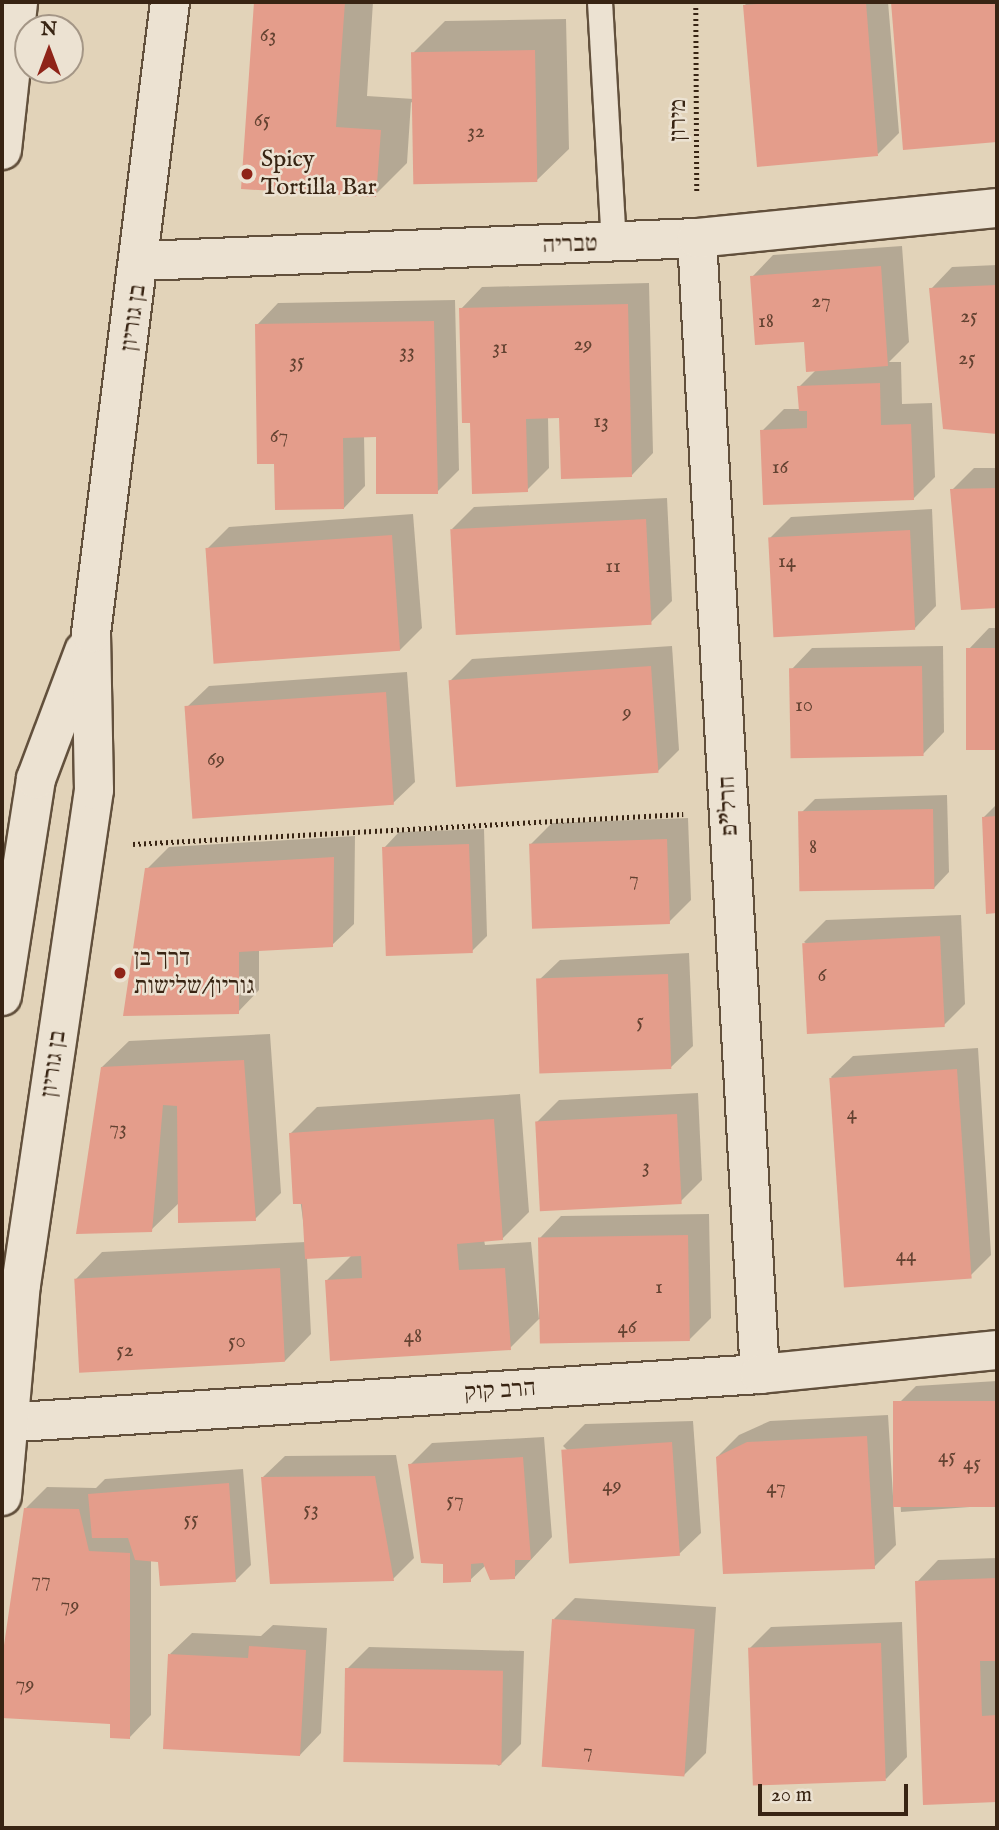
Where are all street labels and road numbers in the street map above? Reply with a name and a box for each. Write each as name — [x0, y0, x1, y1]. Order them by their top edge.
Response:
street label: מירון — [665, 99, 693, 141]
street label: טבריה — [542, 230, 598, 260]
street label: בן גוריון — [115, 283, 153, 353]
street label: חרל"פ — [713, 775, 745, 837]
street label: בן גוריון — [35, 1029, 73, 1099]
street label: הרב קוק — [463, 1374, 537, 1408]

